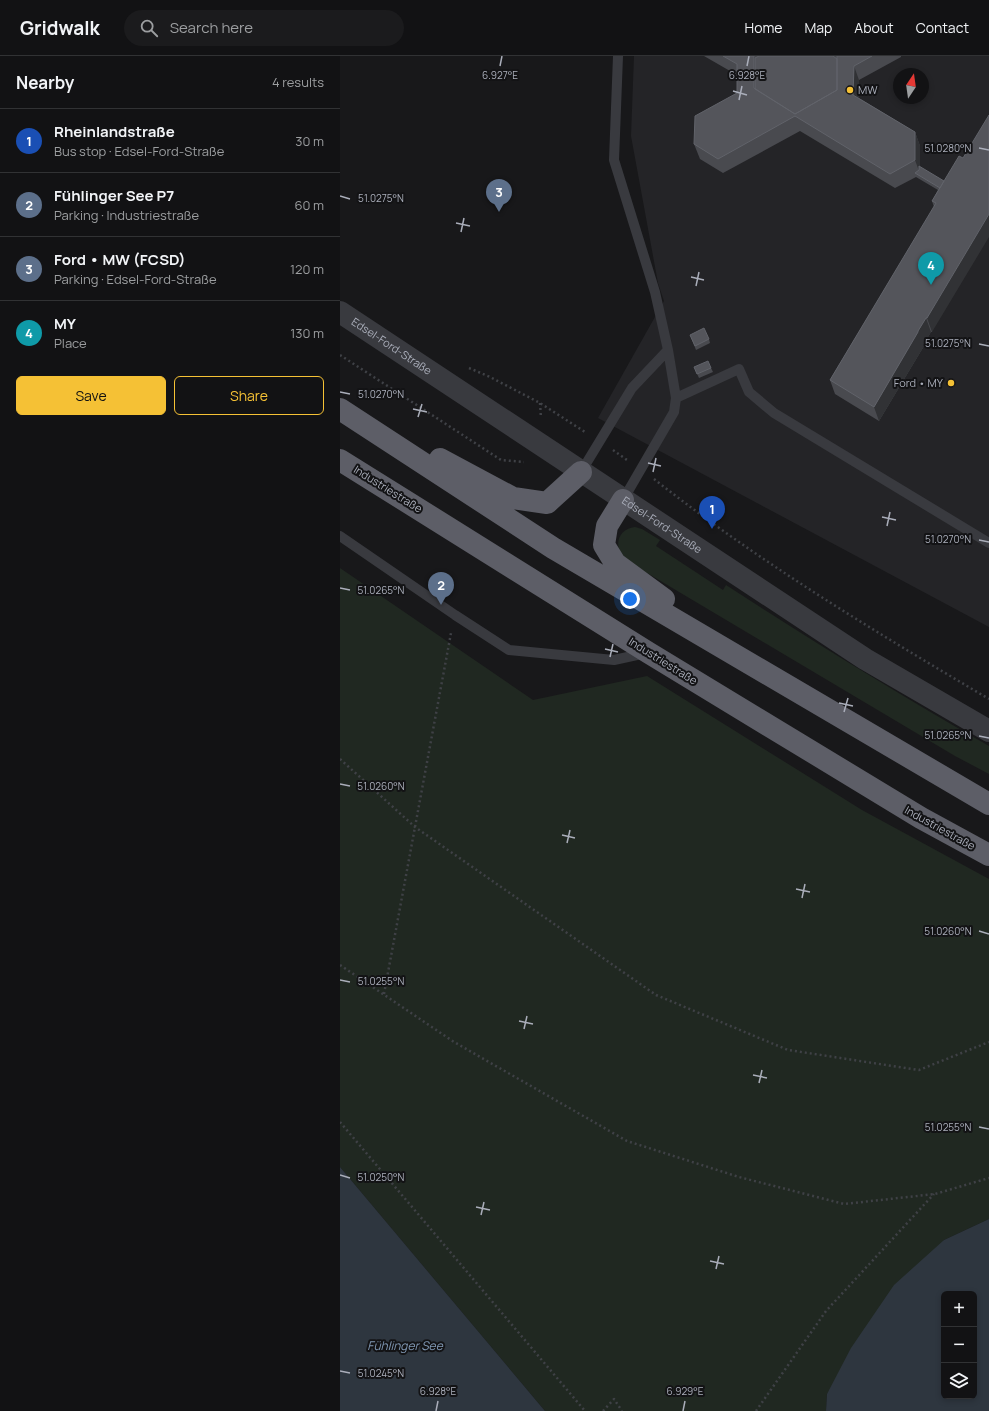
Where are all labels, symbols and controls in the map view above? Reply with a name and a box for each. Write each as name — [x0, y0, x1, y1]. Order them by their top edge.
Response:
search box — [124, 10, 404, 46]
text: Gridwalk — [20, 15, 100, 41]
icon: search — [138, 17, 160, 39]
text: Search here — [170, 17, 253, 38]
text: Home — [745, 18, 782, 37]
text: Map — [804, 18, 832, 37]
text: About — [854, 18, 894, 37]
text: Contact — [916, 18, 969, 37]
text: 6.927°E — [482, 68, 518, 82]
text: 6.928°E — [729, 68, 766, 82]
north arrow — [893, 68, 929, 104]
text: Nearby — [16, 71, 74, 94]
text: 4 results — [272, 73, 324, 91]
place label: MW — [858, 82, 878, 97]
marker: MW — [845, 85, 855, 95]
text: Rheinlandstraße — [54, 121, 175, 142]
text: 1 — [26, 132, 32, 150]
text: 30 m — [295, 132, 324, 150]
text: 51.0280°N — [925, 141, 972, 155]
text: Bus stop · Edsel-Ford-Straße — [54, 142, 224, 160]
pin: 3 — [486, 179, 512, 212]
text: Fühlinger See P7 — [54, 185, 174, 206]
text: 51.0275°N — [358, 191, 404, 205]
text: 2 — [25, 196, 33, 214]
text: 60 m — [294, 196, 324, 214]
text: Parking · Industriestraße — [54, 206, 199, 224]
text: Ford • MW (FCSD) — [54, 249, 185, 270]
pin: 4 — [918, 252, 944, 285]
text: 3 — [25, 260, 33, 278]
text: 120 m — [290, 260, 324, 278]
text: Parking · Edsel-Ford-Straße — [54, 270, 217, 288]
text: MY — [54, 313, 76, 334]
street label: Edsel-Ford-Straße — [349, 314, 436, 378]
text: 4 — [25, 324, 33, 342]
text: 130 m — [290, 324, 324, 342]
text: Place — [54, 334, 87, 352]
text: 51.0275°N — [925, 336, 971, 350]
place label: Ford • MY — [894, 375, 944, 390]
button: Save — [16, 376, 166, 415]
button: Share — [174, 376, 324, 415]
marker: Ford • MY — [946, 378, 956, 388]
text: 51.0270°N — [358, 387, 404, 401]
street label: Industriestraße — [351, 461, 426, 516]
street label: Edsel-Ford-Straße — [619, 492, 706, 557]
pin: 1 — [699, 496, 725, 529]
text: 51.0270°N — [925, 532, 971, 546]
pin: 2 — [428, 572, 454, 605]
text: 51.0265°N — [358, 583, 405, 597]
your location — [620, 589, 640, 609]
street label: Industriestraße — [626, 633, 701, 688]
text: 51.0265°N — [925, 728, 972, 742]
text: 51.0260°N — [357, 779, 405, 793]
street label: Industriestraße — [902, 802, 979, 853]
text: 51.0260°N — [924, 924, 972, 938]
text: 51.0255°N — [358, 974, 404, 988]
text: 51.0255°N — [925, 1120, 971, 1134]
text: 51.0250°N — [358, 1170, 405, 1184]
map controls — [941, 1291, 977, 1399]
button: + — [941, 1291, 977, 1327]
button: − — [941, 1327, 977, 1363]
water label: Fühlinger See — [367, 1337, 444, 1354]
button: layers — [941, 1363, 977, 1399]
text: 51.0245°N — [358, 1366, 404, 1380]
text: 6.928°E — [420, 1384, 457, 1398]
text: 6.929°E — [666, 1384, 704, 1398]

